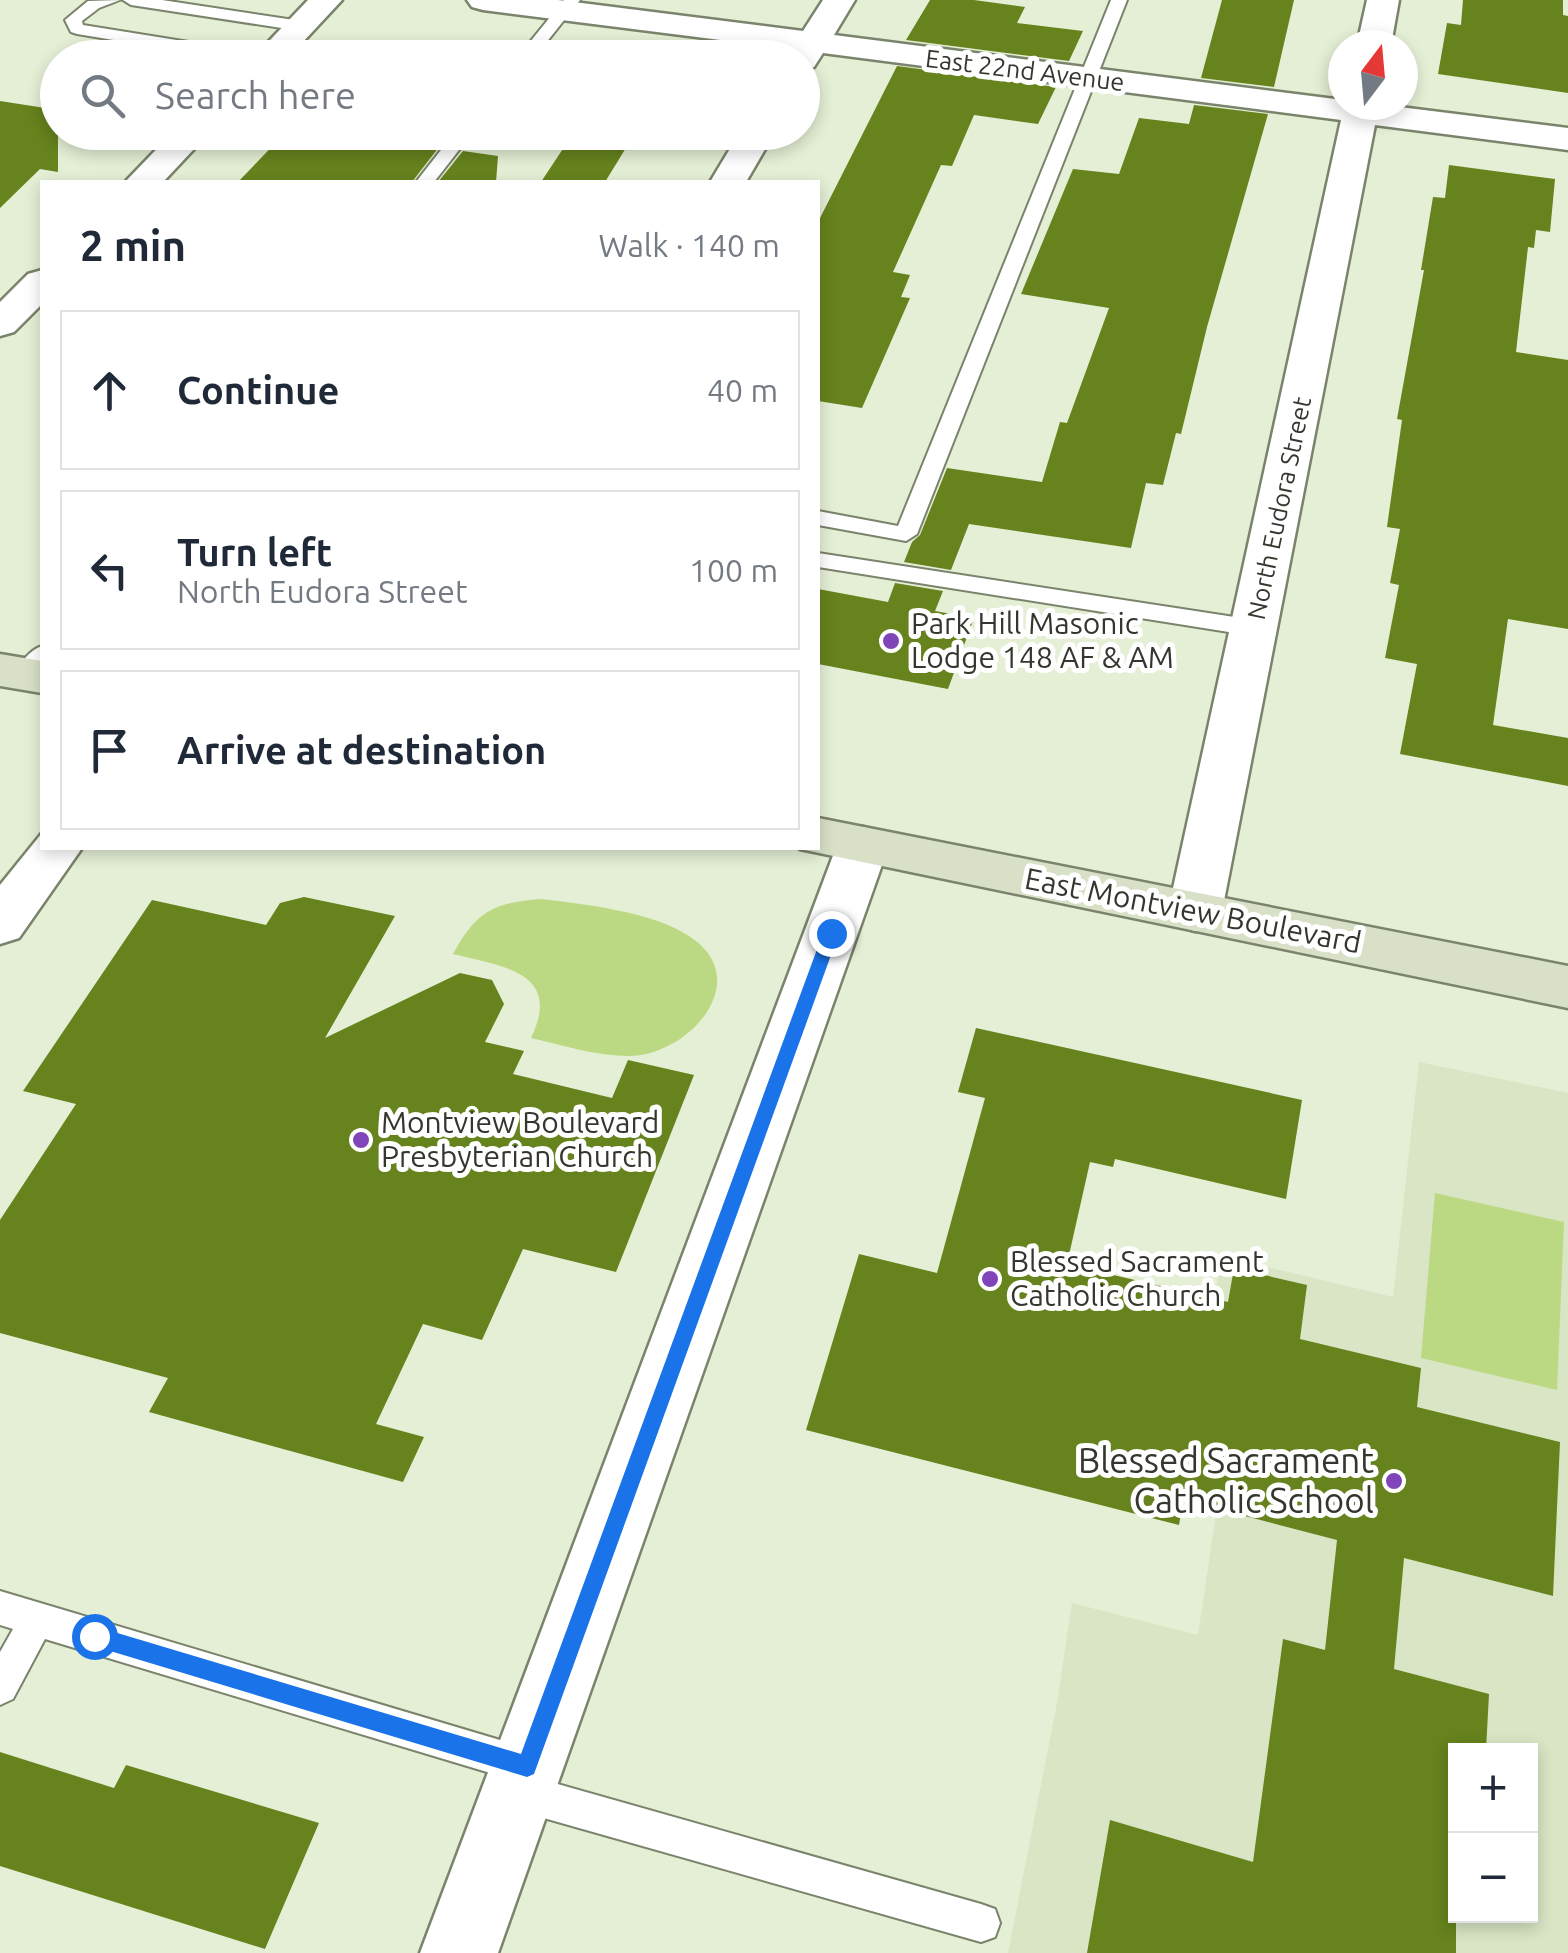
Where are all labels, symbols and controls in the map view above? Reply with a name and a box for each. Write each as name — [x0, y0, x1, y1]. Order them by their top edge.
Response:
north arrow — [1328, 30, 1418, 120]
search box — [40, 40, 820, 150]
street label: East 22nd Avenue — [924, 44, 1126, 96]
icon: search — [75, 68, 130, 123]
text: Search here — [155, 74, 356, 116]
text: 2 min — [80, 222, 186, 269]
text: Walk · 140 m — [598, 227, 780, 263]
icon: ahead — [82, 363, 137, 418]
text: Continue — [177, 369, 339, 411]
text: 40 m — [707, 372, 778, 408]
street label: North Eudora Street — [1242, 394, 1316, 622]
text: Turn left — [177, 531, 332, 573]
icon: left — [82, 543, 137, 598]
text: 100 m — [689, 552, 778, 588]
text: North Eudora Street — [177, 573, 468, 609]
place label: Park Hill Masonic Lodge 148 AF & AM — [911, 606, 1174, 674]
marker: Park Hill Masonic Lodge 148 AF & AM — [880, 630, 902, 652]
icon: arrive — [82, 723, 137, 778]
text: Arrive at destination — [177, 729, 546, 771]
street label: East Montview Boulevard — [1022, 861, 1364, 959]
route end — [809, 911, 855, 957]
place label: Montview Boulevard Presbyterian Church — [381, 1105, 659, 1173]
marker: Montview Boulevard Presbyterian Church — [350, 1129, 372, 1151]
place label: Blessed Sacrament Catholic Church — [1010, 1244, 1264, 1312]
marker: Blessed Sacrament Catholic Church — [979, 1268, 1001, 1290]
place label: Blessed Sacrament Catholic School — [1078, 1440, 1374, 1520]
marker: Blessed Sacrament Catholic School — [1383, 1470, 1405, 1492]
route start — [72, 1614, 118, 1660]
map controls — [1448, 1743, 1538, 1923]
button: + — [1448, 1743, 1538, 1833]
button: − — [1448, 1833, 1538, 1923]

